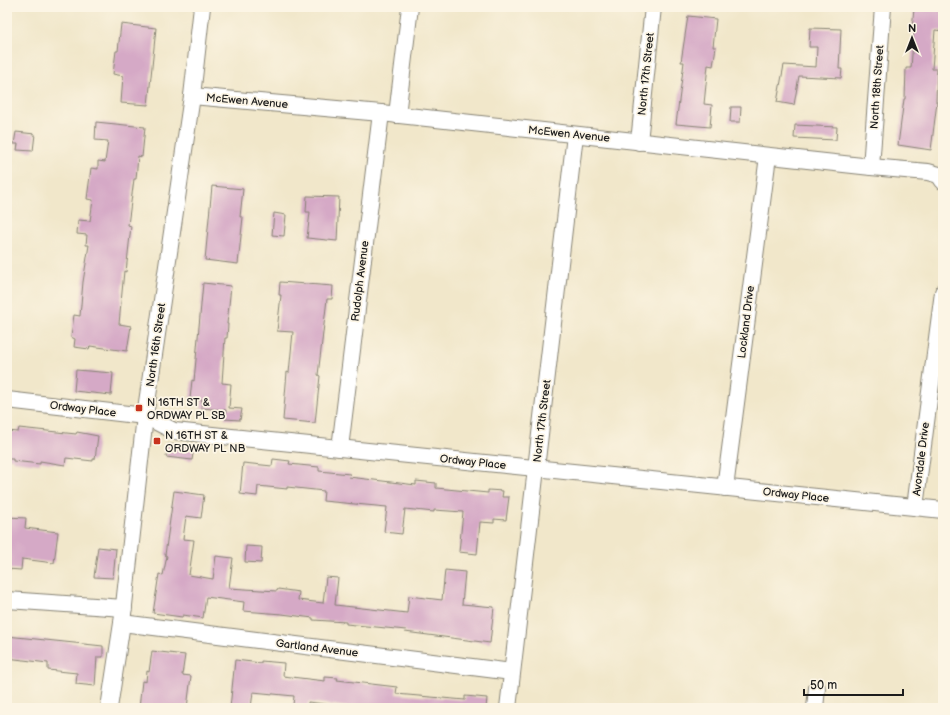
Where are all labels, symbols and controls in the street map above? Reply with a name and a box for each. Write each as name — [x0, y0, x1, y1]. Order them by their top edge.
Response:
north arrow — [892, 18, 932, 58]
text: N — [908, 22, 916, 35]
street label: North 17th Street — [635, 31, 657, 116]
street label: North 18th Street — [868, 44, 886, 129]
street label: McEwen Avenue — [205, 91, 289, 111]
street label: McEwen Avenue — [527, 123, 611, 145]
street label: Rudolph Avenue — [349, 239, 371, 322]
street label: Lockland Drive — [735, 284, 757, 359]
street label: North 16th Street — [144, 302, 168, 388]
street label: North 17th Street — [530, 378, 554, 463]
place label: N 16TH ST & ORDWAY PL SB — [147, 396, 226, 422]
street label: Ordway Place — [49, 398, 117, 420]
marker: N 16TH ST & ORDWAY PL SB — [134, 403, 144, 413]
street label: Avondale Drive — [910, 421, 932, 497]
place label: N 16TH ST & ORDWAY PL NB — [165, 429, 246, 455]
marker: N 16TH ST & ORDWAY PL NB — [152, 436, 162, 446]
street label: Ordway Place — [439, 452, 507, 472]
street label: Ordway Place — [762, 485, 830, 505]
street label: Gartland Avenue — [275, 636, 359, 660]
scale bar — [804, 671, 903, 697]
text: 50 m — [810, 678, 837, 693]

